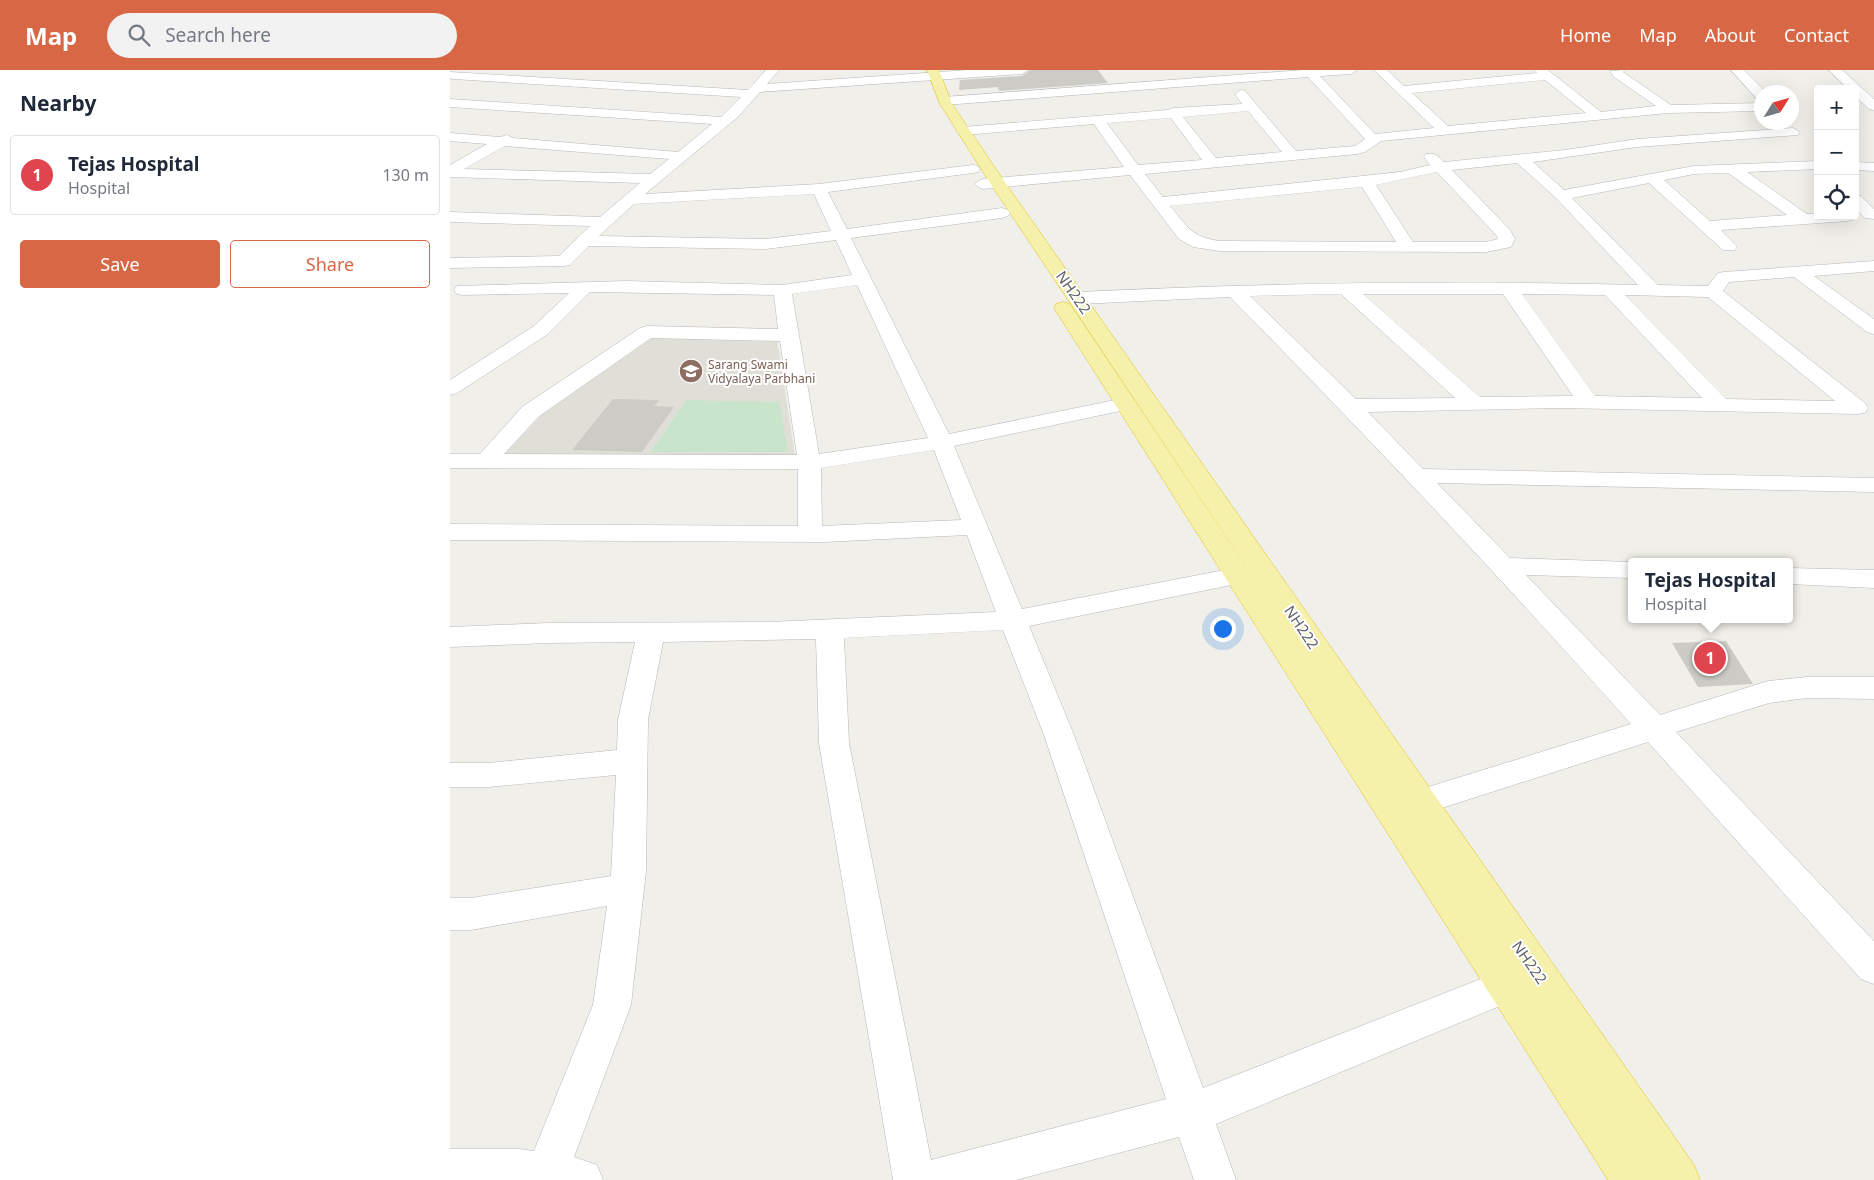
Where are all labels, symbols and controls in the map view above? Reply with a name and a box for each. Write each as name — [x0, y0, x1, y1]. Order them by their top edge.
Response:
search box — [107, 13, 457, 58]
text: Map — [25, 19, 77, 52]
icon: search — [125, 21, 153, 49]
text: Search here — [165, 22, 271, 48]
text: Home — [1560, 23, 1611, 47]
text: Map — [1639, 23, 1677, 47]
text: About — [1705, 23, 1756, 47]
text: Contact — [1784, 23, 1849, 47]
north arrow — [1754, 85, 1799, 130]
map controls — [1814, 85, 1859, 220]
button: + — [1814, 85, 1859, 130]
text: Nearby — [20, 89, 96, 117]
button: − — [1814, 130, 1859, 175]
text: Tejas Hospital — [68, 151, 199, 177]
text: 1 — [32, 164, 42, 186]
text: 130 m — [382, 164, 429, 186]
button: locate — [1814, 175, 1859, 220]
text: Hospital — [68, 177, 130, 199]
button: Save — [20, 240, 220, 288]
button: Share — [230, 240, 430, 288]
street label: NH222 — [1052, 266, 1096, 318]
place label: Sarang Swami Vidyalaya Parbhani — [708, 356, 815, 387]
school or university icon: Sarang Swami Vidyalaya Parbhani — [678, 358, 704, 384]
popup — [1628, 558, 1793, 623]
text: Tejas Hospital — [1645, 567, 1776, 593]
text: Hospital — [1645, 593, 1707, 615]
street label: NH222 — [1280, 601, 1324, 653]
your location — [1210, 616, 1236, 642]
pin: 1 — [1694, 639, 1726, 677]
street label: NH222 — [1508, 936, 1552, 988]

